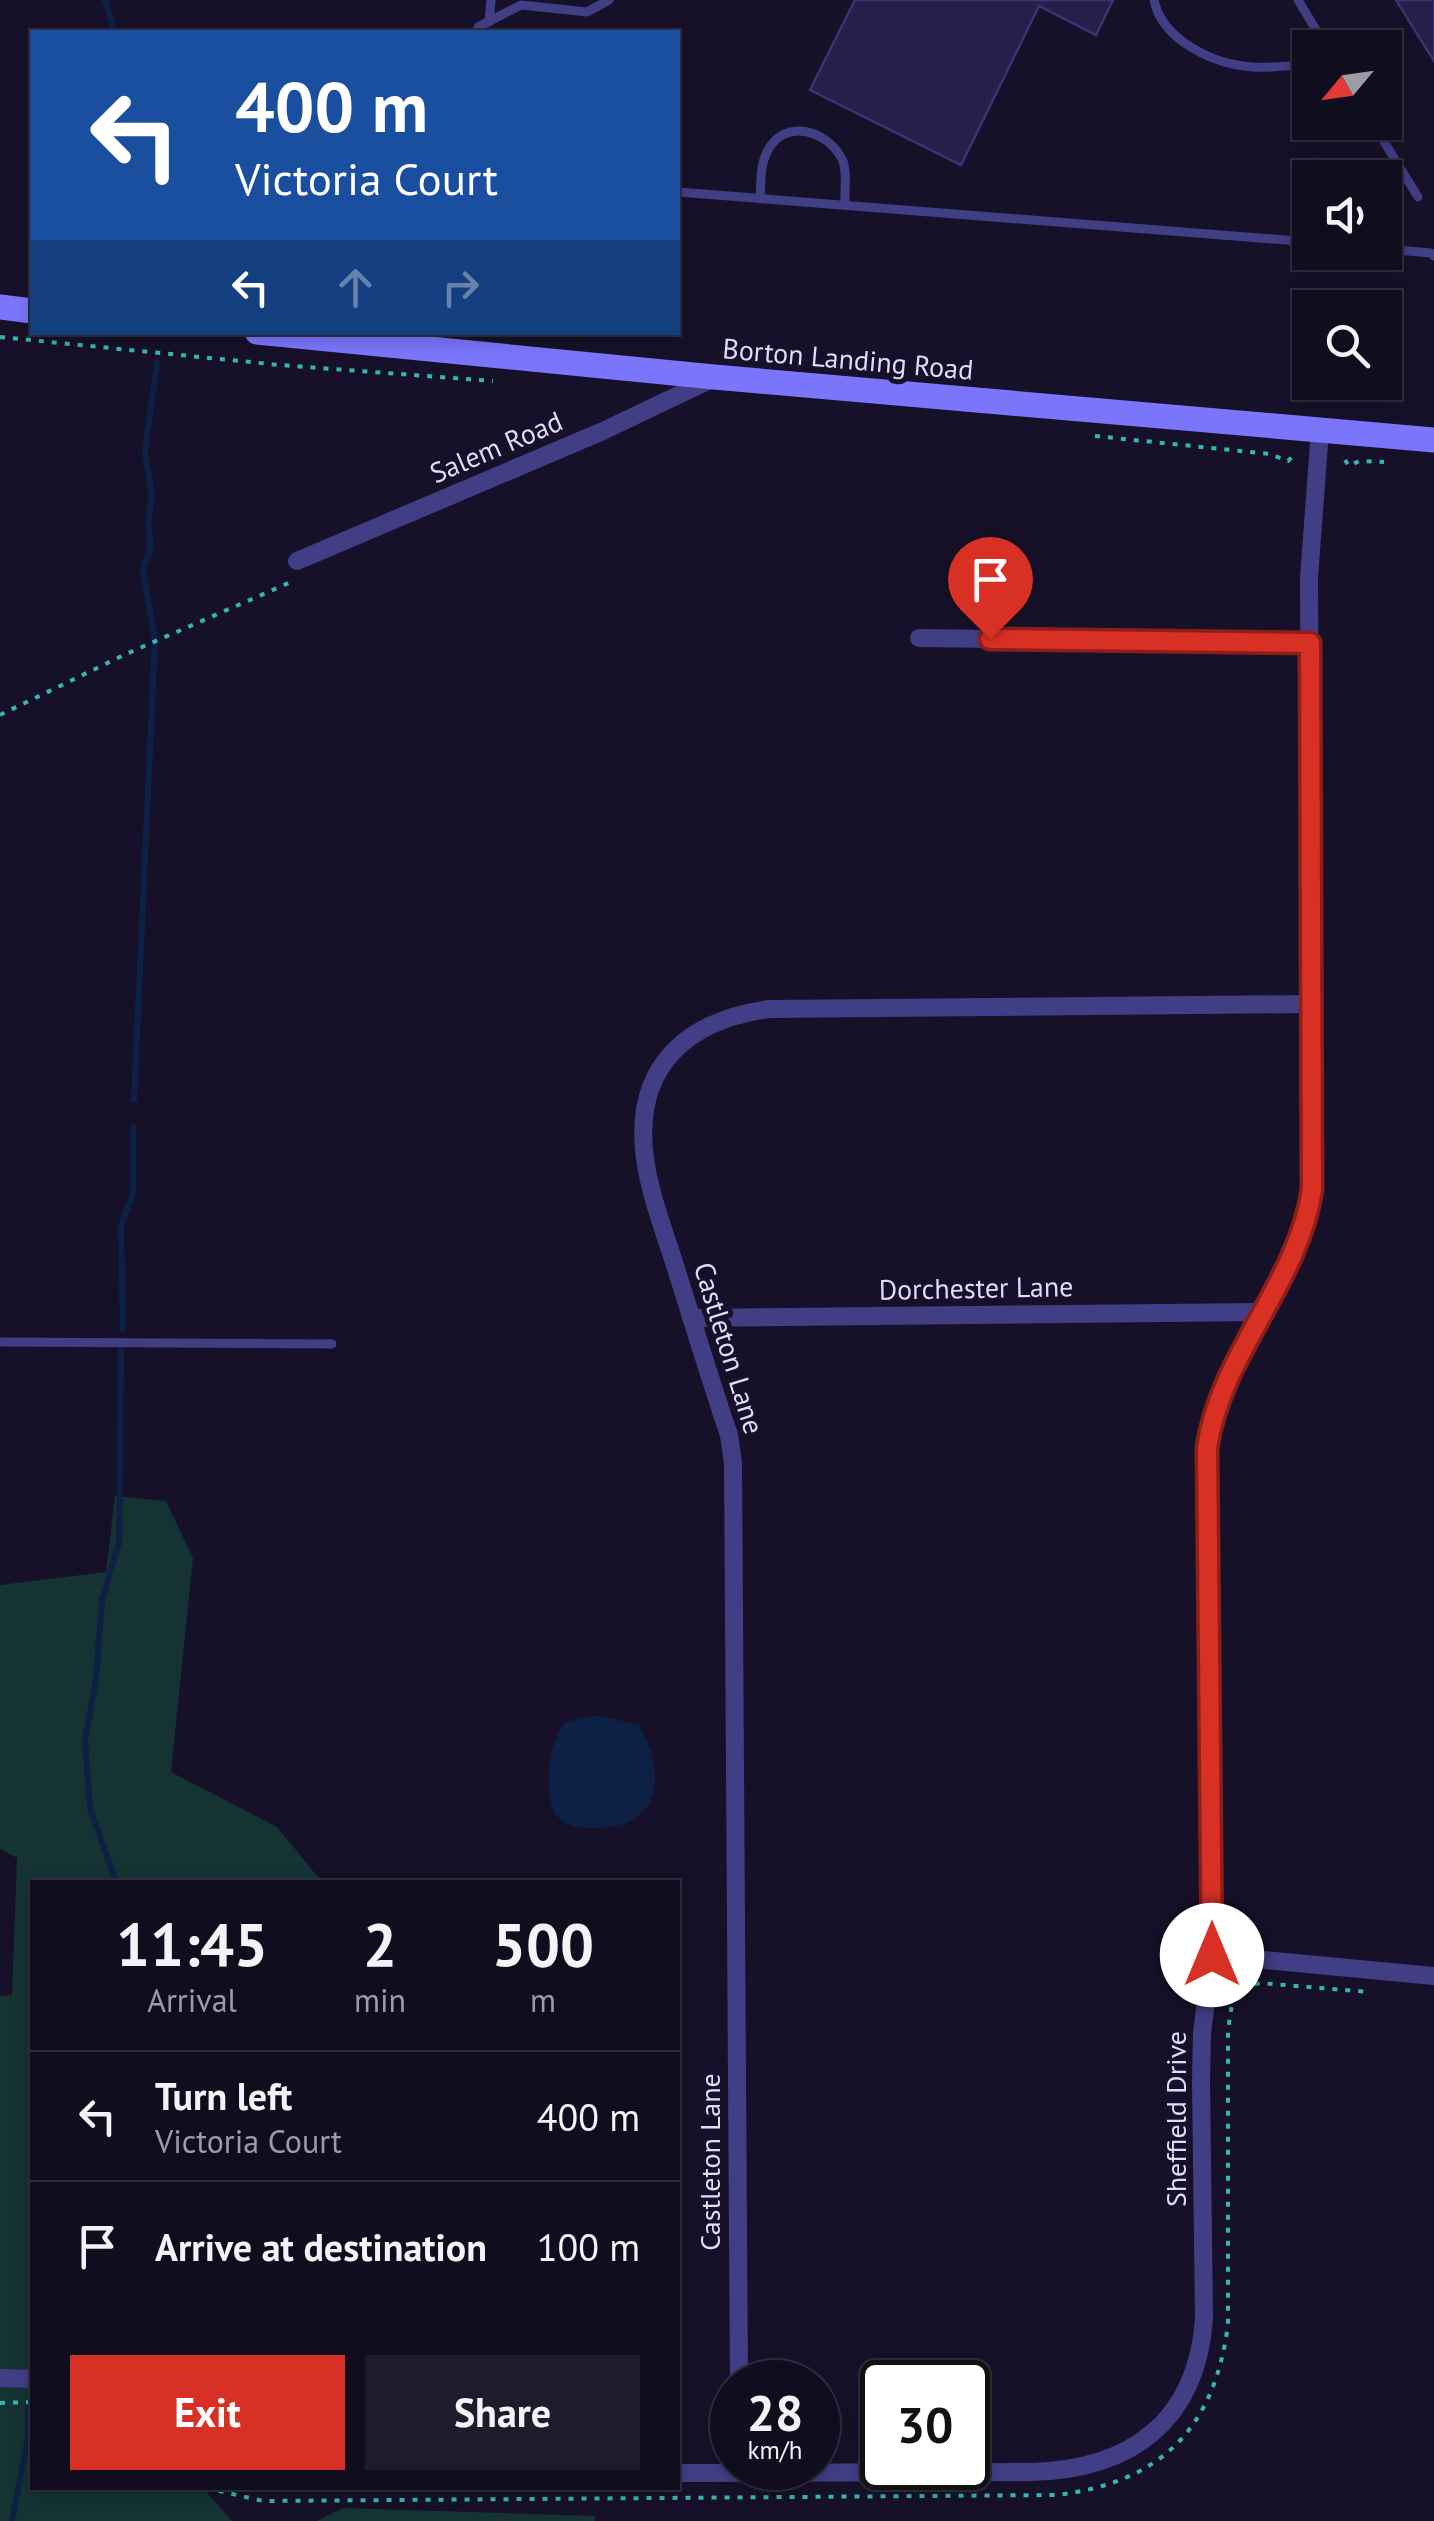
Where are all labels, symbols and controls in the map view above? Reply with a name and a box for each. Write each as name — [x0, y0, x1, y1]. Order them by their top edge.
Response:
north arrow — [1292, 30, 1402, 140]
map controls — [1292, 30, 1402, 400]
text: 400 m — [235, 61, 428, 151]
icon: left — [70, 70, 200, 200]
text: Victoria Court — [235, 149, 498, 207]
button: sound — [1292, 160, 1402, 270]
icon: left — [223, 260, 278, 315]
icon: ahead — [328, 260, 383, 315]
icon: right — [433, 260, 488, 315]
button: search — [1292, 290, 1402, 400]
street label: Borton Landing Road — [721, 329, 975, 388]
street label: Salem Road — [424, 402, 568, 491]
pin — [948, 537, 1033, 640]
icon: arrive — [963, 552, 1018, 607]
street label: Castleton Lane — [686, 1258, 773, 1438]
street label: Dorchester Lane — [878, 1267, 1074, 1308]
position arrow — [1160, 1903, 1264, 2007]
text: 11:45 — [116, 1905, 268, 1983]
text: 2 — [363, 1905, 397, 1983]
text: 500 — [492, 1905, 594, 1983]
text: Arrival — [147, 1979, 237, 2021]
text: min — [354, 1979, 406, 2021]
text: m — [530, 1979, 556, 2021]
street label: Sheffield Drive — [1157, 2031, 1194, 2207]
text: Turn left — [155, 2071, 292, 2120]
street label: Castleton Lane — [691, 2073, 728, 2251]
icon: left — [70, 2089, 125, 2144]
text: 400 m — [537, 2092, 640, 2141]
text: Victoria Court — [155, 2120, 342, 2162]
icon: arrive — [70, 2219, 125, 2274]
text: Arrive at destination — [155, 2222, 487, 2271]
text: 100 m — [537, 2222, 640, 2271]
button: Exit — [70, 2355, 345, 2470]
button: Share — [365, 2355, 640, 2470]
speed limit sign: 30 — [860, 2360, 990, 2490]
text: 28 — [747, 2380, 803, 2445]
text: km/h — [748, 2434, 802, 2466]

